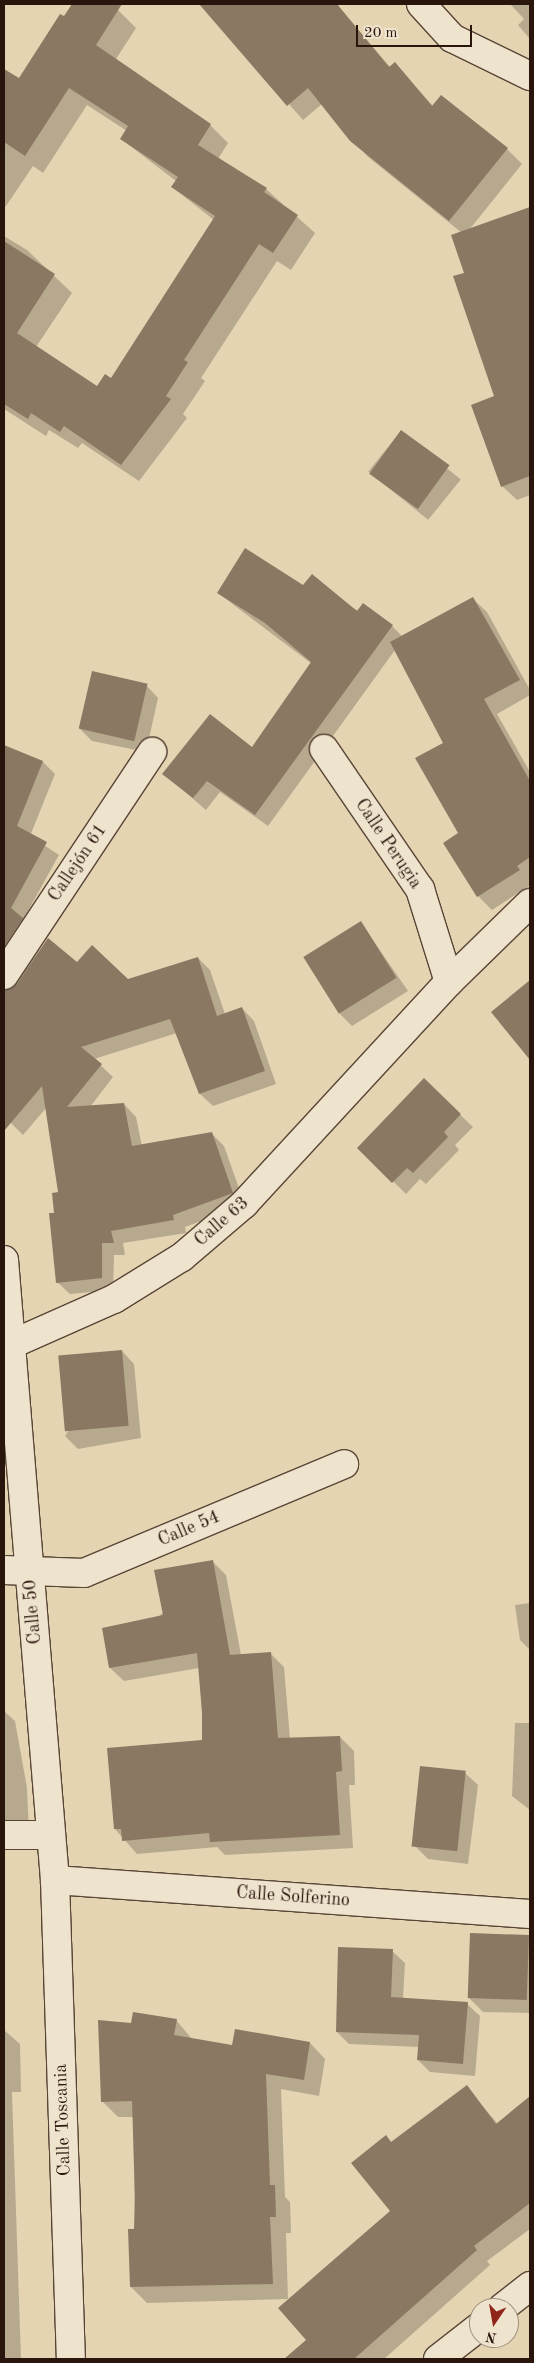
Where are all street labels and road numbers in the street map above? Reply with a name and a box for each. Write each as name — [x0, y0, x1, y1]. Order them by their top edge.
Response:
street label: Calle Perugia — [350, 795, 426, 893]
street label: Callejón 61 — [44, 820, 112, 906]
street label: Calle 63 — [190, 1193, 254, 1251]
street label: Calle 54 — [155, 1506, 223, 1552]
street label: Calle 50 — [19, 1579, 47, 1645]
street label: Calle Solferino — [235, 1882, 351, 1912]
street label: Calle Toscania — [50, 2063, 76, 2177]

